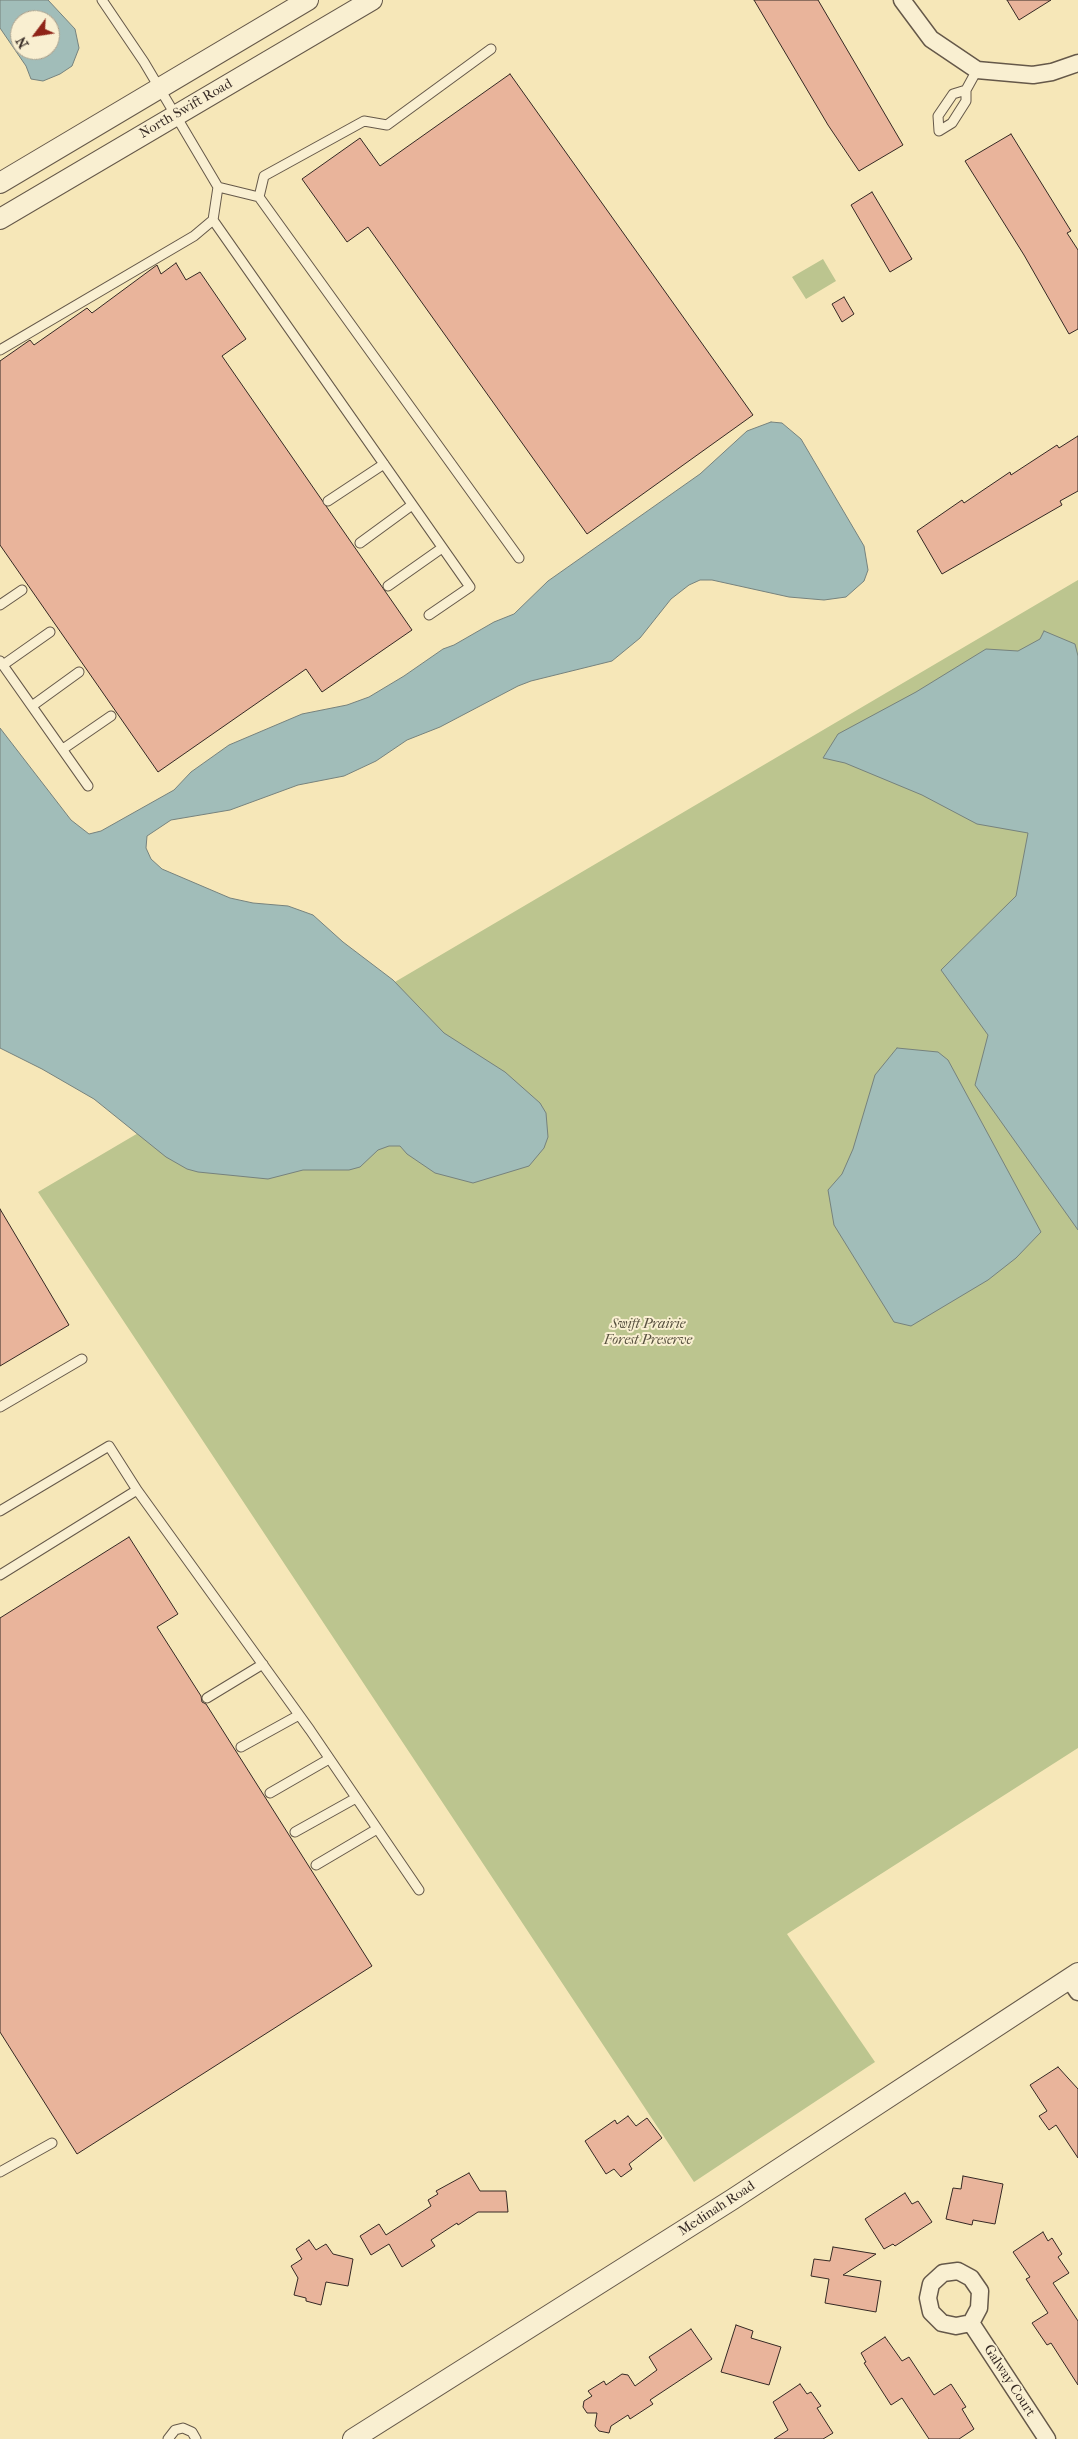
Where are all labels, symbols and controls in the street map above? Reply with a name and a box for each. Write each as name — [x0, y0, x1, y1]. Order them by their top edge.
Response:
north arrow — [10, 10, 60, 60]
text: N — [13, 34, 33, 51]
street label: North Swift Road — [137, 76, 235, 142]
park label: Swift Prairie Forest Preserve — [604, 1317, 692, 1350]
street label: Medinah Road — [676, 2178, 758, 2240]
street label: Galway Court — [980, 2342, 1038, 2420]

